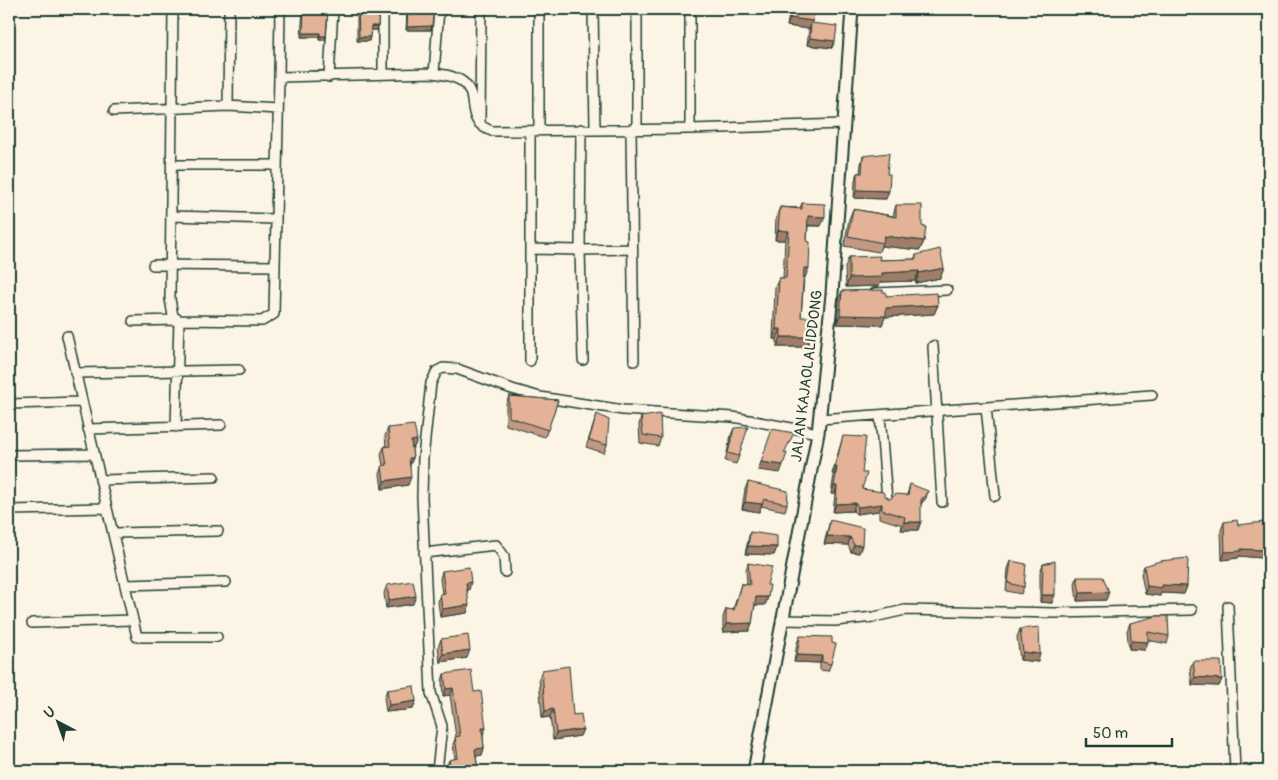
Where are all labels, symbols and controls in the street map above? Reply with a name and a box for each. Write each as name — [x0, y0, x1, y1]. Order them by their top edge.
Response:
street label: JALAN KAJAOLALIDDONG — [787, 289, 827, 463]
north arrow — [32, 698, 82, 748]
text: U — [41, 703, 59, 722]
scale bar — [1086, 715, 1172, 747]
text: 50 m — [1093, 724, 1128, 743]

